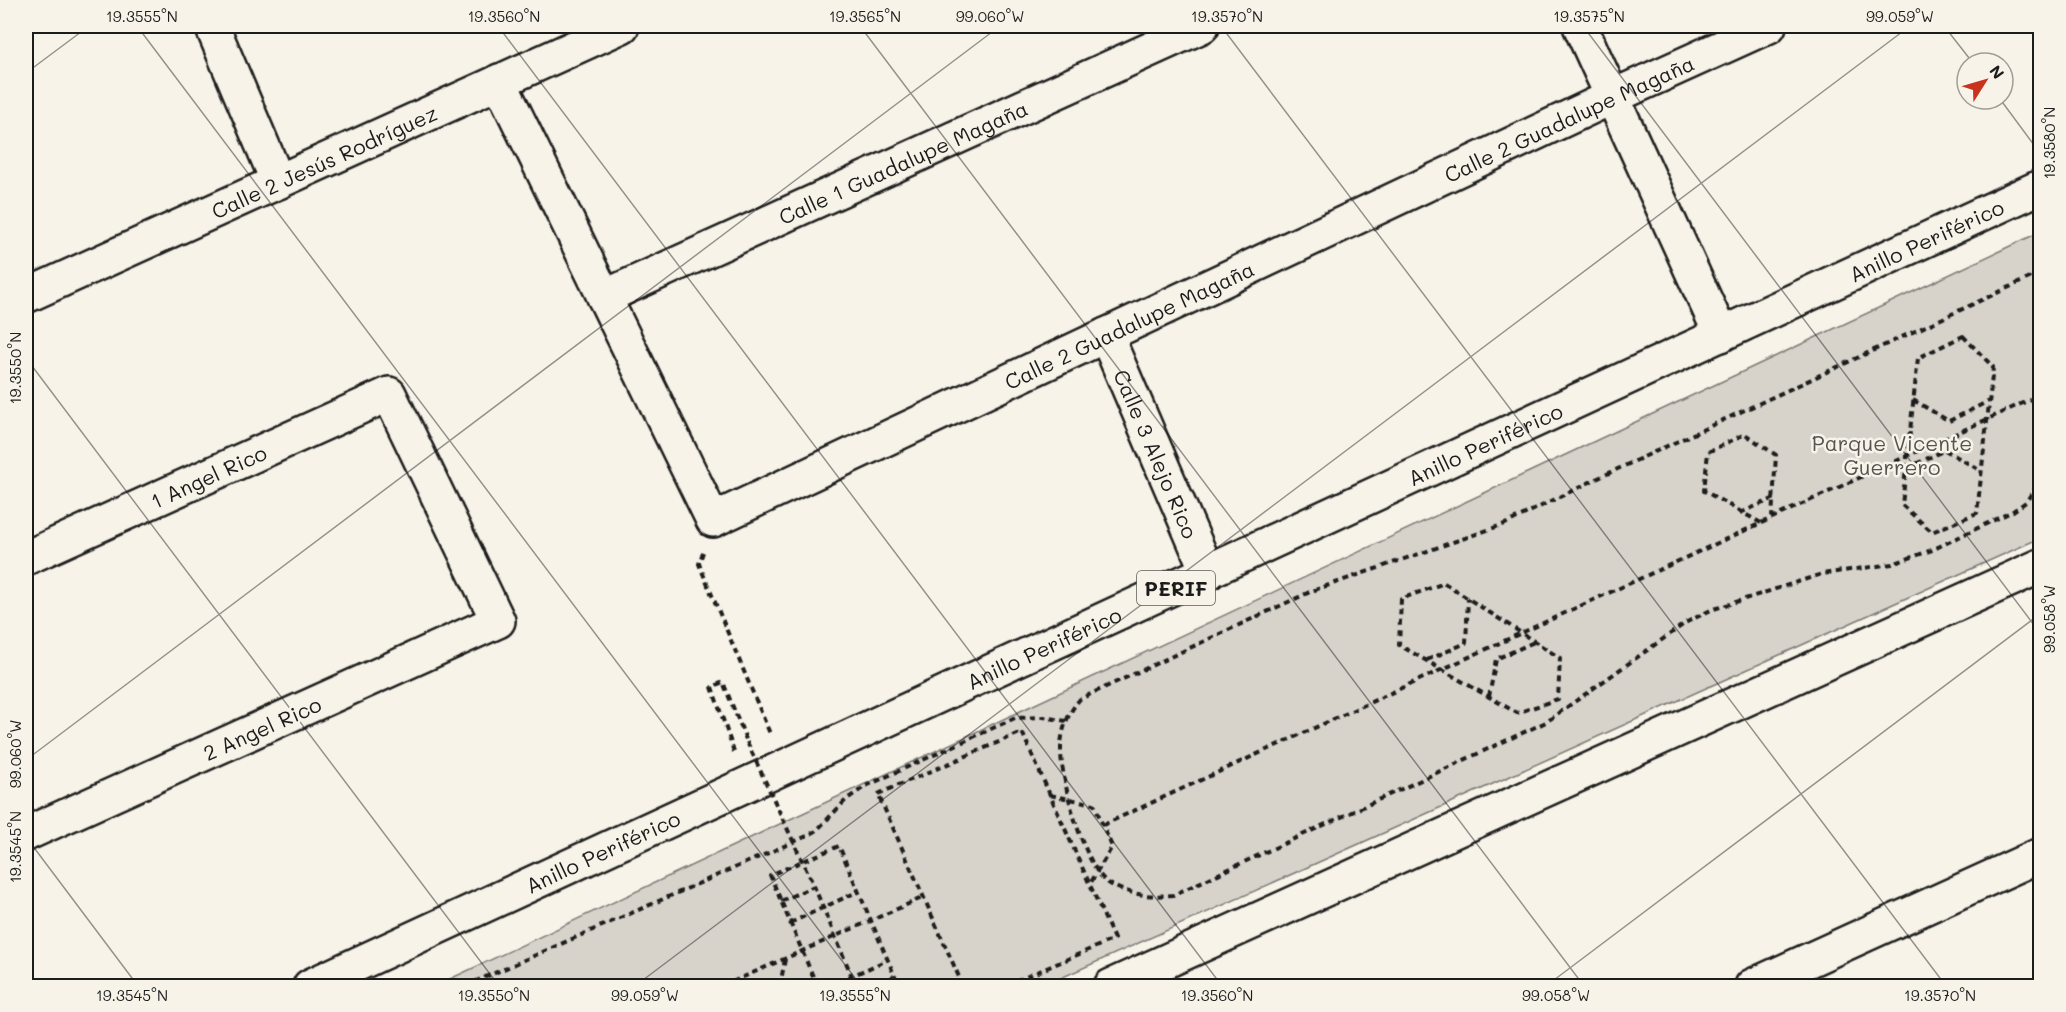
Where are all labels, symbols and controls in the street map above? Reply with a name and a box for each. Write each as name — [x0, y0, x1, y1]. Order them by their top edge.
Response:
text: 19.3555°N — [106, 6, 178, 26]
text: 19.3560°N — [468, 6, 540, 26]
text: 19.3565°N — [829, 6, 901, 26]
text: 99.060°W — [956, 6, 1024, 26]
text: 19.3570°N — [1191, 6, 1263, 26]
text: 19.3575°N — [1553, 6, 1625, 26]
text: 99.059°W — [1866, 6, 1934, 26]
street label: Calle 2 Guadalupe Magaña — [1439, 48, 1698, 188]
north arrow — [1955, 51, 2015, 111]
text: N — [1985, 60, 2009, 83]
street label: Calle 1 Guadalupe Magaña — [774, 94, 1031, 230]
street label: Calle 2 Jesús Rodríguez — [207, 98, 441, 224]
text: 19.3580°N — [2039, 107, 2059, 179]
street label: Anillo Periférico — [1844, 192, 2008, 287]
street label: Calle 2 Guadalupe Magaña — [1000, 254, 1258, 395]
text: 19.3550°N — [5, 332, 25, 404]
street label: Calle 3 Alejo Rico — [1109, 365, 1205, 542]
street label: Anillo Periférico — [1403, 396, 1566, 491]
park label: Parque Vicente Guerrero — [1812, 429, 1972, 480]
street label: 1 Angel Rico — [146, 438, 270, 514]
road number: PERIF — [1137, 571, 1215, 605]
text: 99.058°W — [2039, 585, 2059, 653]
street label: Anillo Periférico — [962, 600, 1125, 695]
street label: 2 Angel Rico — [199, 690, 325, 766]
text: 99.060°W — [5, 720, 25, 788]
street label: Anillo Periférico — [521, 804, 684, 898]
text: 19.3545°N — [5, 811, 25, 883]
text: 19.3545°N — [96, 985, 168, 1005]
text: 19.3550°N — [458, 985, 530, 1005]
text: 99.059°W — [611, 985, 679, 1005]
text: 19.3555°N — [819, 985, 891, 1005]
text: 19.3560°N — [1181, 985, 1253, 1005]
text: 99.058°W — [1522, 985, 1590, 1005]
text: 19.3570°N — [1904, 985, 1976, 1005]

